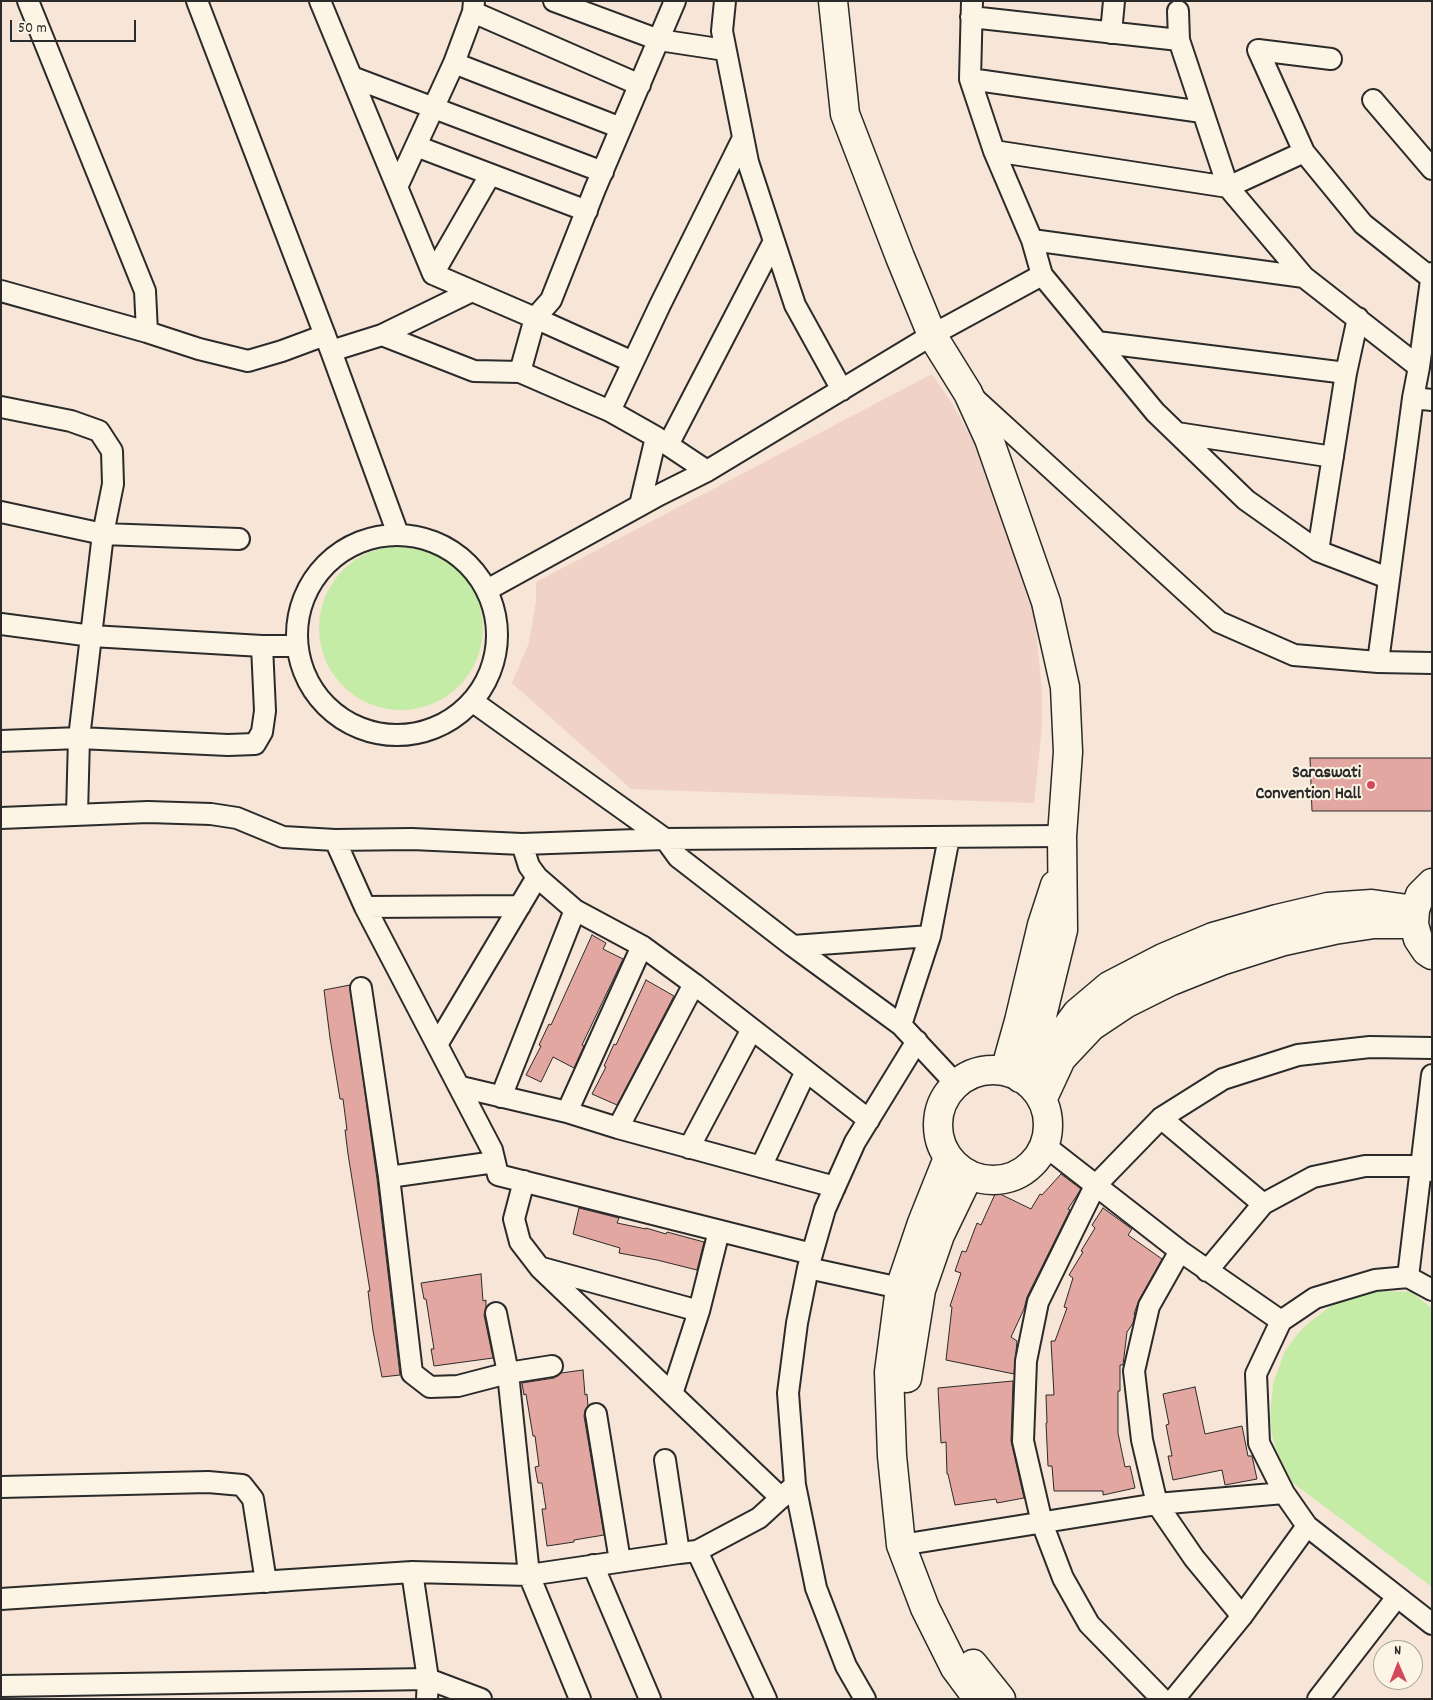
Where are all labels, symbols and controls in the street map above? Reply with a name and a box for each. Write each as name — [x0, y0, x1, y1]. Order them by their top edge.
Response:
scale bar — [12, 10, 139, 42]
text: 50 m — [18, 18, 47, 40]
place label: Saraswati Convention Hall — [1255, 764, 1361, 806]
marker: Saraswati Convention Hall — [1365, 779, 1377, 791]
north arrow — [1373, 1640, 1423, 1690]
text: N — [1394, 1641, 1401, 1661]

